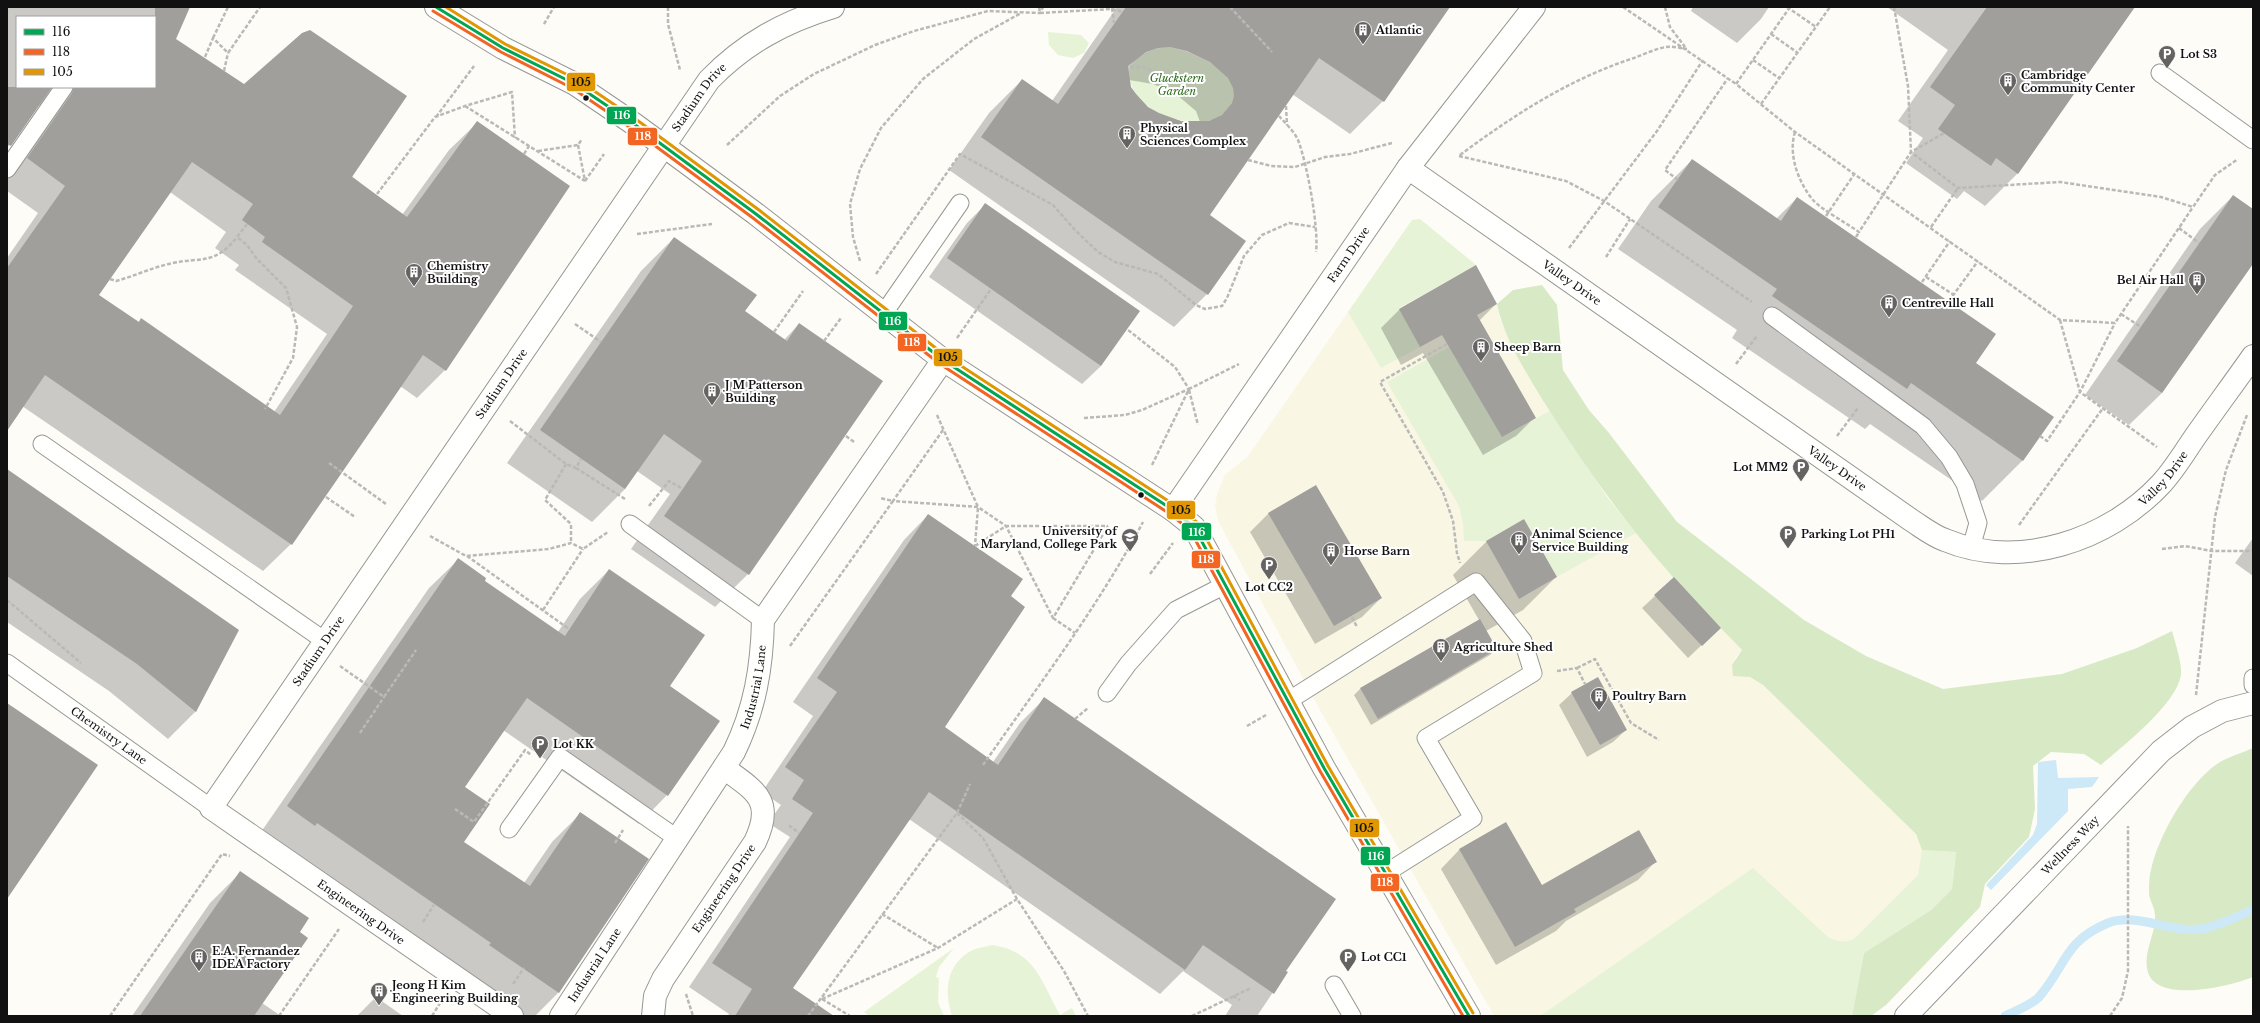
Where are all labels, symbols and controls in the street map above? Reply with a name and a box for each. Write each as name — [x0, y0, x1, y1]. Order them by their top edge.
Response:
legend — [16, 16, 156, 88]
building icon: Atlantic — [1353, 20, 1373, 45]
place label: Atlantic — [1375, 23, 1422, 37]
text: 116 — [52, 24, 71, 39]
text: 118 — [52, 44, 70, 59]
parking icon: Lot S3 — [2157, 44, 2177, 69]
place label: Lot S3 — [2180, 47, 2217, 61]
street label: Stadium Drive — [669, 60, 729, 134]
text: 105 — [52, 64, 73, 79]
place label: Cambridge Community Center — [2021, 68, 2135, 95]
park label: Gluckstern Garden — [1150, 71, 1204, 98]
building icon: Cambridge Community Center — [1998, 71, 2018, 96]
line badge: 105 — [566, 72, 596, 92]
text: 105 — [571, 75, 591, 89]
unlabelled marker — [581, 93, 591, 103]
line badge: 116 — [606, 106, 637, 125]
text: 116 — [613, 108, 631, 122]
place label: Physical Sciences Complex — [1140, 121, 1247, 148]
building icon: Physical Sciences Complex — [1117, 124, 1137, 149]
line badge: 118 — [627, 127, 658, 146]
text: 118 — [635, 129, 651, 143]
street label: Farm Drive — [1324, 224, 1373, 285]
street label: Valley Drive — [1539, 257, 1604, 308]
place label: Chemistry Building — [427, 259, 489, 286]
building icon: Chemistry Building — [404, 262, 424, 287]
building icon: Bel Air Hall — [2187, 270, 2207, 295]
place label: Bel Air Hall — [2117, 273, 2184, 287]
building icon: Centreville Hall — [1879, 293, 1899, 318]
place label: Centreville Hall — [1902, 296, 1994, 310]
line badge: 116 — [878, 311, 908, 331]
text: 116 — [884, 314, 902, 328]
line badge: 118 — [897, 333, 927, 352]
text: 118 — [904, 335, 920, 349]
building icon: Sheep Barn — [1471, 337, 1491, 362]
place label: Sheep Barn — [1494, 340, 1561, 354]
street label: Stadium Drive — [472, 346, 530, 422]
line badge: 105 — [933, 348, 963, 367]
text: 105 — [938, 350, 958, 364]
place label: J M Patterson Building — [723, 378, 803, 405]
building icon: J M Patterson Building — [702, 381, 722, 406]
street label: Valley Drive — [1804, 443, 1869, 494]
street label: Valley Drive — [2135, 448, 2191, 509]
parking icon: Lot MM2 — [1791, 457, 1811, 482]
place label: Lot MM2 — [1733, 460, 1788, 474]
unlabelled marker — [1136, 490, 1146, 500]
line badge: 105 — [1166, 500, 1196, 520]
text: 105 — [1171, 503, 1191, 517]
line badge: 116 — [1181, 522, 1212, 541]
place label: University of Maryland, College Park — [980, 524, 1118, 551]
parking icon: Parking Lot PH1 — [1778, 524, 1798, 549]
text: 116 — [1188, 525, 1206, 539]
school or university icon: University of Maryland, College Park — [1120, 527, 1140, 552]
place label: Animal Science Service Building — [1531, 527, 1629, 554]
place label: Parking Lot PH1 — [1801, 527, 1895, 541]
building icon: Animal Science Service Building — [1509, 530, 1529, 555]
building icon: Horse Barn — [1321, 541, 1341, 566]
place label: Horse Barn — [1344, 544, 1410, 558]
line badge: 118 — [1191, 550, 1221, 569]
text: 118 — [1198, 552, 1214, 566]
parking icon: Lot CC2 — [1259, 555, 1279, 580]
place label: Lot CC2 — [1245, 580, 1293, 594]
street label: Stadium Drive — [289, 613, 347, 689]
building icon: Agriculture Shed — [1431, 637, 1451, 662]
place label: Agriculture Shed — [1453, 640, 1553, 654]
street label: Industrial Lane — [738, 644, 769, 731]
building icon: Poultry Barn — [1589, 686, 1609, 711]
place label: Poultry Barn — [1612, 689, 1687, 703]
street label: Chemistry Lane — [68, 703, 150, 767]
parking icon: Lot KK — [530, 734, 550, 759]
place label: Lot KK — [553, 737, 595, 751]
street label: Wellness Way — [2038, 813, 2102, 879]
line badge: 105 — [1349, 818, 1380, 838]
text: 105 — [1354, 821, 1374, 835]
street label: Engineering Drive — [689, 841, 759, 935]
line badge: 116 — [1360, 846, 1391, 866]
text: 116 — [1367, 849, 1385, 863]
line badge: 118 — [1370, 873, 1400, 892]
text: 118 — [1377, 875, 1393, 889]
street label: Engineering Drive — [314, 877, 408, 947]
street label: Industrial Lane — [565, 925, 624, 1005]
place label: E.A. Fernandez IDEA Factory — [212, 944, 300, 971]
building icon: E.A. Fernandez IDEA Factory — [189, 947, 209, 972]
parking icon: Lot CC1 — [1338, 947, 1358, 972]
place label: Lot CC1 — [1361, 950, 1407, 964]
place label: Jeong H Kim Engineering Building — [390, 978, 518, 1005]
building icon: Jeong H Kim Engineering Building — [369, 981, 389, 1006]

